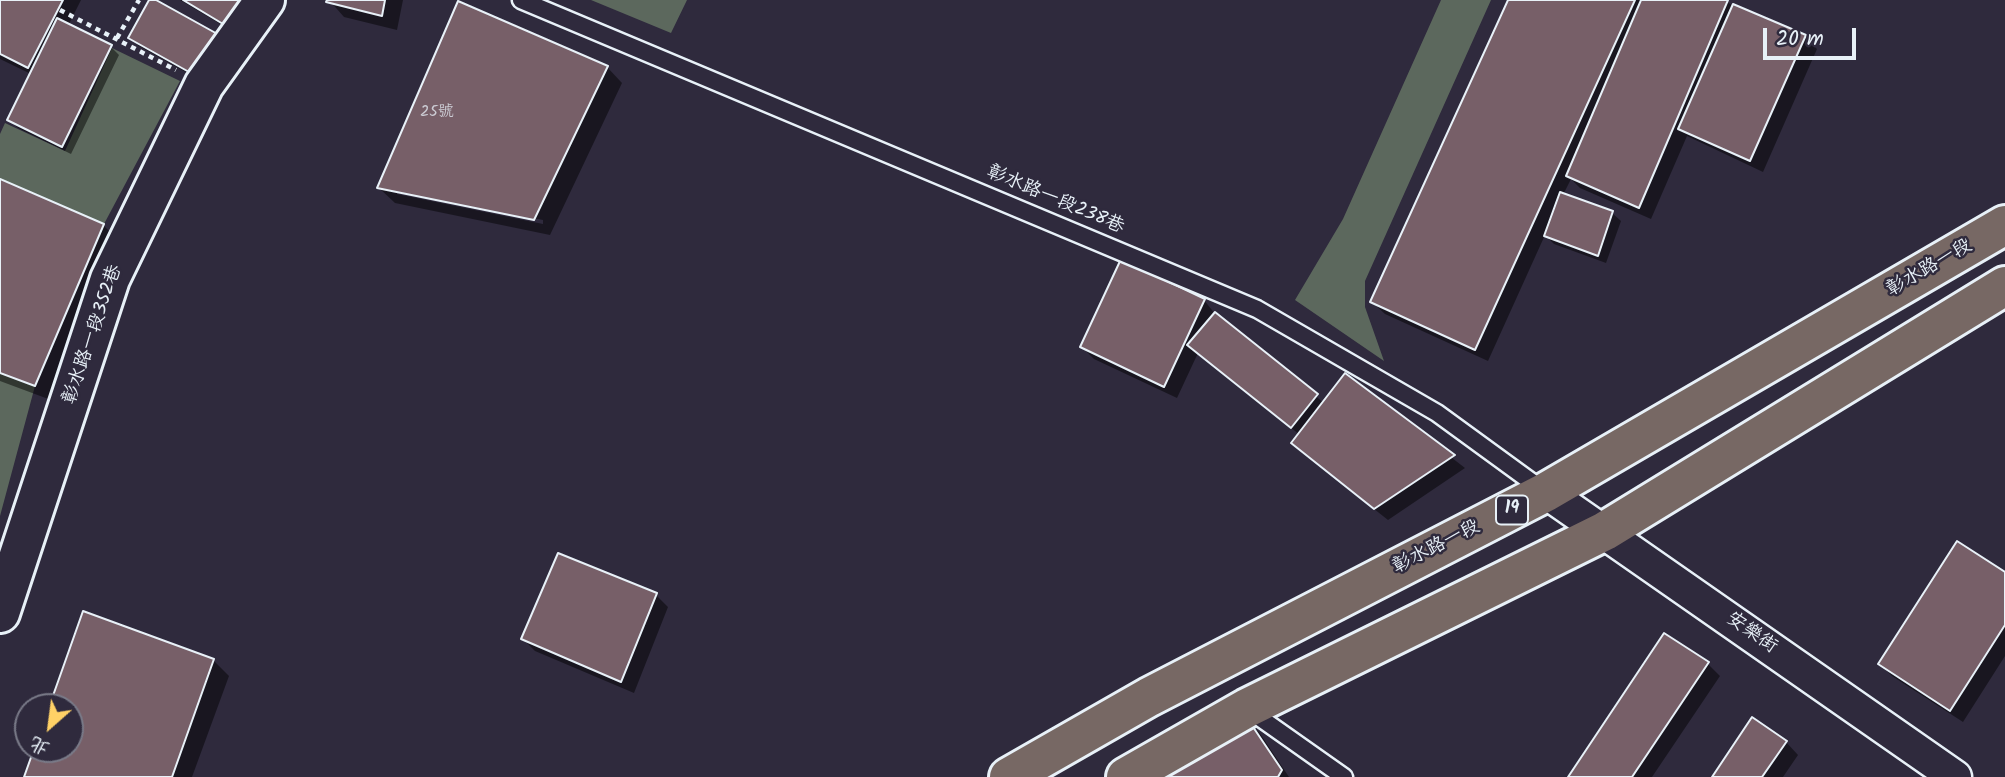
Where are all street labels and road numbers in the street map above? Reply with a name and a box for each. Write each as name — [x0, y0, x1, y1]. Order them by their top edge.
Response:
street label: 彰水路一段238巷 — [983, 162, 1127, 240]
street label: 彰水路一段 — [1883, 235, 1977, 303]
street label: 彰水路一段352巷 — [59, 262, 129, 408]
road number: 19 — [1496, 496, 1528, 524]
street label: 彰水路一段 — [1390, 516, 1484, 580]
street label: 安樂街 — [1721, 608, 1781, 660]

